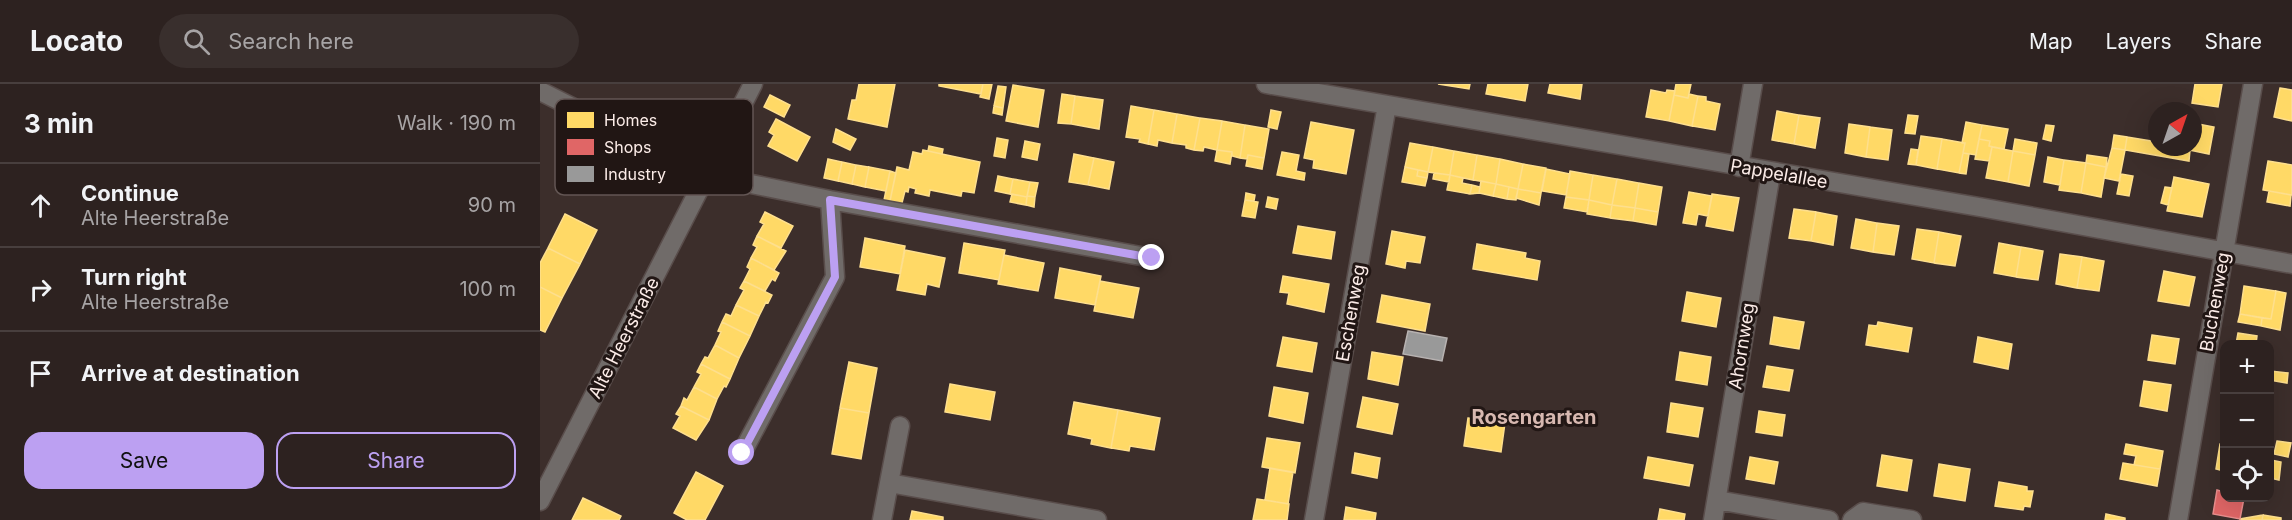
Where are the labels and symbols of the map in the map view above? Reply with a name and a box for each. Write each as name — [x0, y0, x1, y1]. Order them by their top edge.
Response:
legend — [555, 99, 753, 195]
north arrow — [2148, 102, 2202, 156]
text: Homes — [604, 110, 657, 130]
text: Shops — [604, 137, 652, 157]
street label: Pappelallee — [1729, 155, 1829, 192]
text: Industry — [604, 164, 666, 184]
route end — [1138, 244, 1164, 270]
street label: Buchenweg — [2195, 251, 2234, 353]
street label: Eschenweg — [1332, 263, 1369, 363]
street label: Alte Heerstraße — [584, 274, 663, 402]
street label: Ahornweg — [1724, 301, 1759, 391]
district label: Rosengarten — [1472, 405, 1597, 429]
route start — [728, 439, 754, 465]

